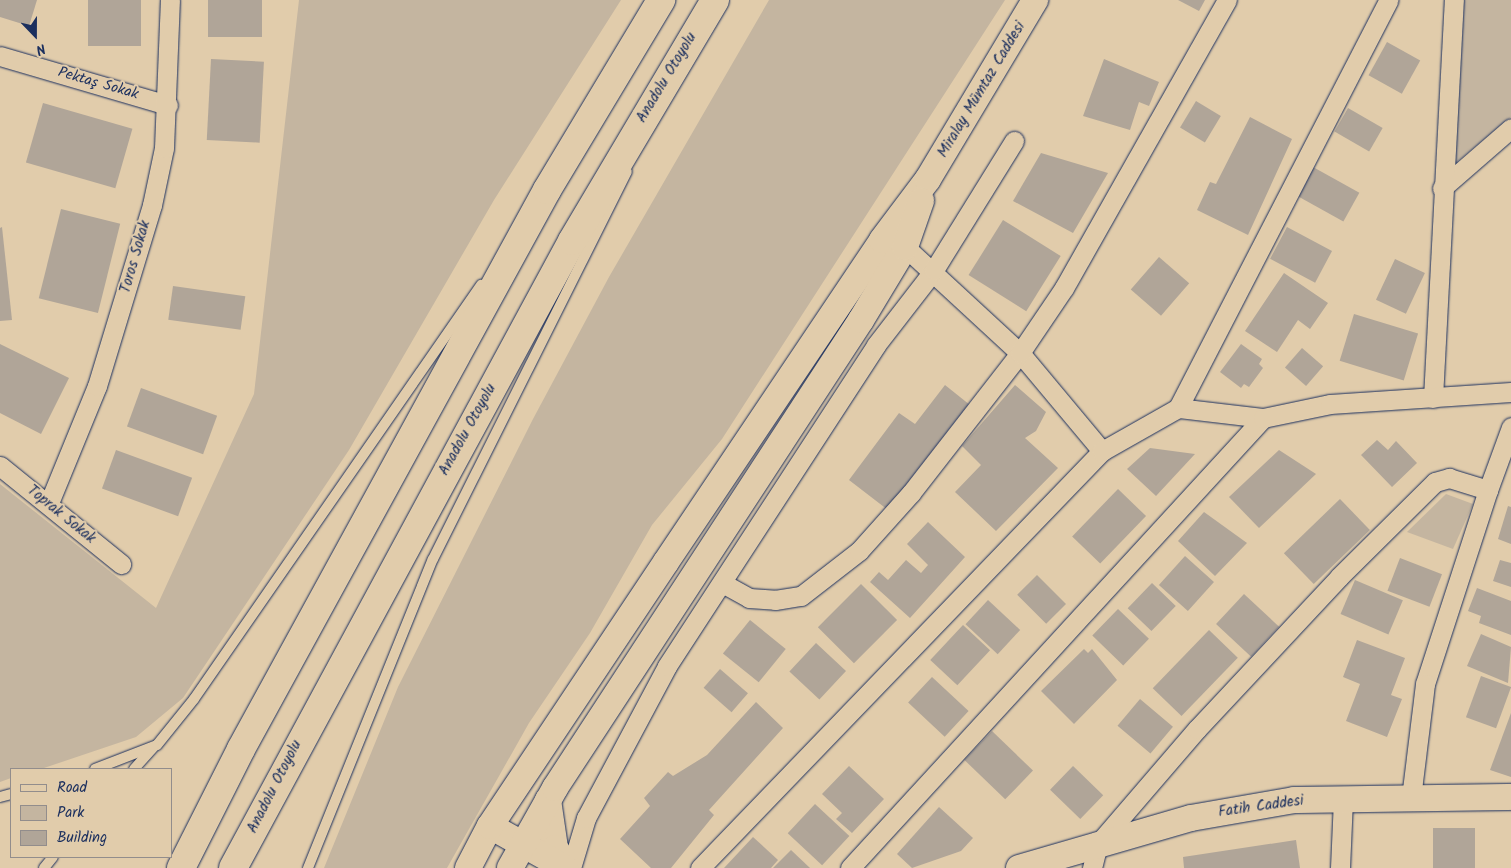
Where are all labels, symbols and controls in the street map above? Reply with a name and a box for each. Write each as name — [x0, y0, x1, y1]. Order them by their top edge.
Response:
north arrow — [10, 10, 60, 60]
street label: Miralay Mümtaz Caddesi — [934, 19, 1030, 161]
street label: Anadolu Otoyolu — [633, 30, 701, 126]
text: N — [32, 37, 49, 61]
street label: Pektaş Sokak — [56, 64, 140, 104]
street label: Toros Sokak — [117, 219, 155, 295]
street label: Anadolu Otoyolu — [435, 381, 501, 479]
street label: Toprak Sokak — [23, 482, 99, 548]
street label: Anadolu Otoyolu — [244, 738, 306, 836]
legend — [10, 768, 172, 858]
text: Road — [57, 776, 87, 800]
street label: Fatih Caddesi — [1217, 792, 1305, 822]
text: Park — [57, 801, 84, 825]
text: Building — [57, 826, 107, 850]

